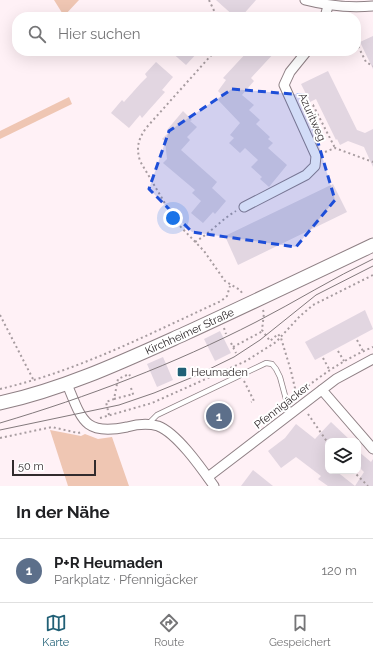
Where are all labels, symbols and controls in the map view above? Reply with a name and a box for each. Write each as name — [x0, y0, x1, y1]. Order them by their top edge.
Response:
search box — [12, 12, 361, 56]
icon: search — [26, 23, 48, 45]
text: Hier suchen — [58, 25, 141, 43]
street label: Azuritweg — [296, 91, 328, 143]
your location — [163, 208, 183, 228]
street label: Kirchheimer Straße — [143, 305, 237, 357]
marker: Heumaden — [176, 366, 188, 378]
place label: Heumaden — [191, 366, 248, 379]
street label: Pfennigäcker — [252, 380, 312, 432]
pin: 1 — [206, 401, 232, 431]
map controls — [325, 438, 361, 474]
button: layers — [325, 438, 361, 474]
scale bar — [12, 458, 96, 477]
text: 50 m — [18, 460, 44, 473]
text: In der Nähe — [16, 502, 110, 522]
text: P+R Heumaden — [54, 554, 163, 572]
text: 1 — [26, 563, 32, 578]
text: 120 m — [321, 563, 357, 578]
text: Parkplatz · Pfennigäcker — [54, 572, 198, 587]
tab: Karte — [42, 612, 69, 649]
tab: Route — [154, 612, 184, 649]
tab: Gespeichert — [269, 612, 331, 649]

